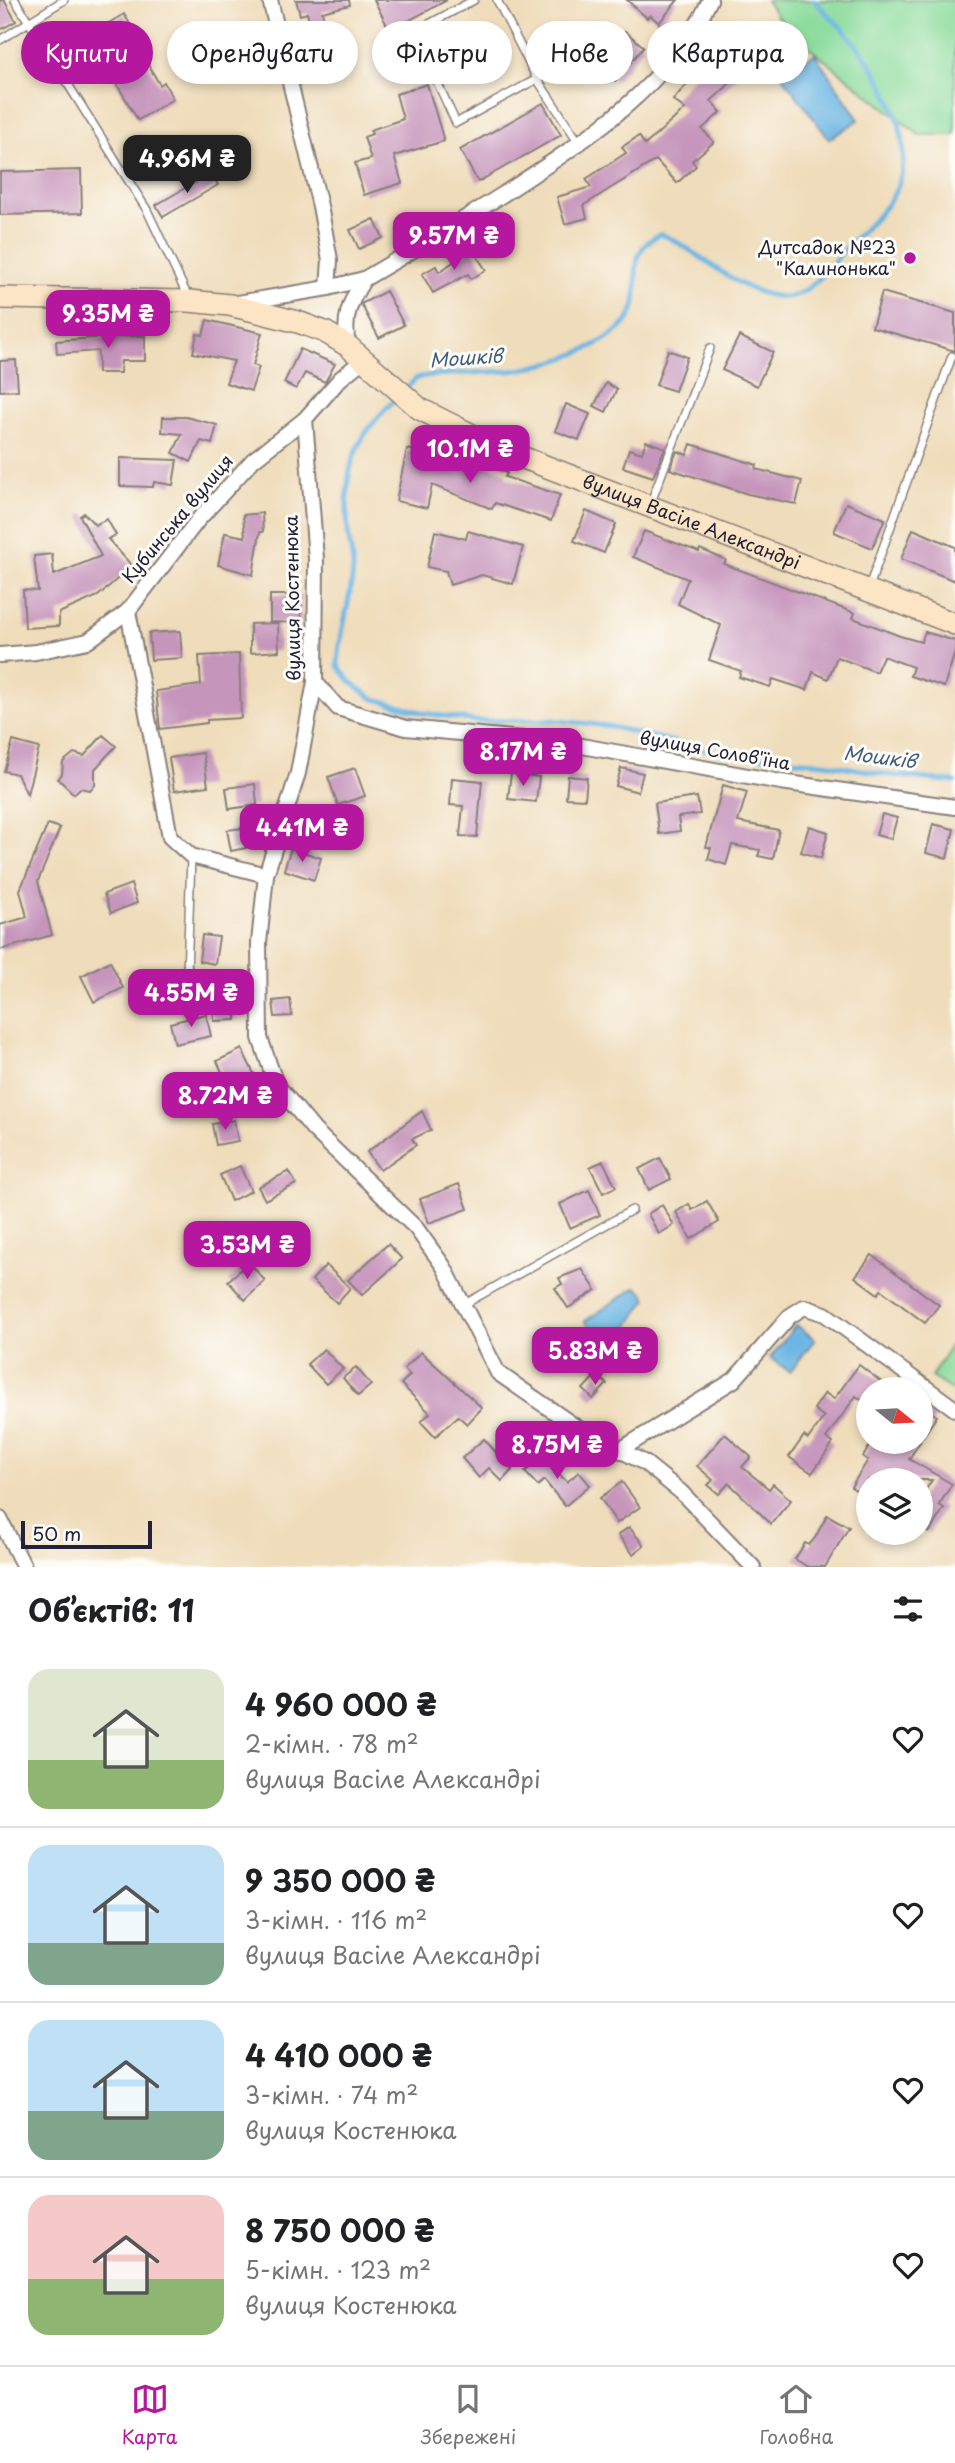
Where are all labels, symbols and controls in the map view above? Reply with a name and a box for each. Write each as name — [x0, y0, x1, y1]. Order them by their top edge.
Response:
chip: Купити — [21, 21, 153, 84]
chip: Орендувати — [167, 21, 358, 84]
chip: Фільтри — [372, 21, 512, 84]
chip: Нове — [526, 21, 633, 84]
chip: Квартира — [647, 21, 808, 84]
pin: 4.96M ₴ — [122, 136, 252, 195]
text: 4.96M ₴ — [139, 140, 235, 175]
pin: 9.57M ₴ — [389, 212, 519, 272]
text: 9.57M ₴ — [409, 217, 499, 252]
place label: Дитсадок №23 "Калинонька" — [758, 233, 896, 281]
marker: Дитсадок №23 "Калинонька" — [902, 250, 918, 266]
pin: 9.35M ₴ — [43, 290, 173, 350]
text: 9.35M ₴ — [62, 295, 154, 330]
water label: Мошків — [429, 340, 506, 374]
pin: 10.1M ₴ — [405, 426, 535, 485]
text: 10.1M ₴ — [427, 430, 513, 465]
street label: Кубинська вулиця — [115, 448, 239, 588]
street label: вулиця Васіле Александрі — [579, 467, 805, 575]
street label: вулиця Костенюка — [277, 514, 306, 681]
street label: вулиця Солов'їна — [638, 723, 793, 776]
pin: 8.17M ₴ — [458, 728, 588, 788]
text: 8.17M ₴ — [479, 733, 567, 768]
water label: Мошків — [842, 738, 921, 775]
pin: 4.41M ₴ — [237, 804, 367, 864]
text: 4.41M ₴ — [256, 809, 348, 844]
pin: 4.55M ₴ — [126, 970, 256, 1029]
text: 4.55M ₴ — [144, 974, 238, 1009]
pin: 8.72M ₴ — [160, 1072, 290, 1132]
text: 8.72M ₴ — [178, 1077, 272, 1112]
pin: 3.53M ₴ — [182, 1222, 312, 1281]
text: 3.53M ₴ — [200, 1226, 294, 1261]
pin: 5.83M ₴ — [530, 1328, 660, 1387]
text: 5.83M ₴ — [548, 1332, 642, 1367]
north arrow — [856, 1377, 933, 1454]
map controls — [856, 1377, 933, 1545]
pin: 8.75M ₴ — [492, 1422, 622, 1481]
text: 8.75M ₴ — [511, 1426, 603, 1461]
button: layers — [856, 1468, 933, 1545]
scale bar — [21, 1518, 152, 1550]
text: 50 m — [32, 1519, 81, 1547]
text: Об’єктів: 11 — [28, 1587, 195, 1632]
icon: filters — [889, 1590, 927, 1628]
text: 4 960 000 ₴ — [245, 1681, 437, 1726]
icon: home — [84, 1697, 168, 1781]
icon: heart — [889, 1720, 927, 1758]
text: 2-кімн. · 78 m² — [245, 1726, 419, 1761]
text: вулиця Васіле Александрі — [245, 1761, 541, 1796]
text: 9 350 000 ₴ — [245, 1857, 435, 1902]
icon: home — [84, 1873, 168, 1957]
icon: heart — [889, 1896, 927, 1934]
text: 3-кімн. · 116 m² — [245, 1902, 427, 1937]
text: вулиця Васіле Александрі — [245, 1937, 541, 1972]
text: 4 410 000 ₴ — [245, 2032, 432, 2077]
icon: home — [84, 2048, 168, 2132]
icon: heart — [889, 2071, 927, 2109]
text: 3-кімн. · 74 m² — [245, 2077, 418, 2112]
text: вулиця Костенюка — [245, 2112, 457, 2147]
text: 8 750 000 ₴ — [245, 2207, 435, 2252]
icon: home — [84, 2223, 168, 2307]
icon: heart — [889, 2246, 927, 2284]
text: 5-кімн. · 123 m² — [245, 2252, 431, 2287]
text: вулиця Костенюка — [245, 2287, 457, 2322]
tab: Карта — [122, 2380, 177, 2450]
tab: Збережені — [421, 2380, 516, 2450]
tab: Головна — [760, 2380, 833, 2450]

